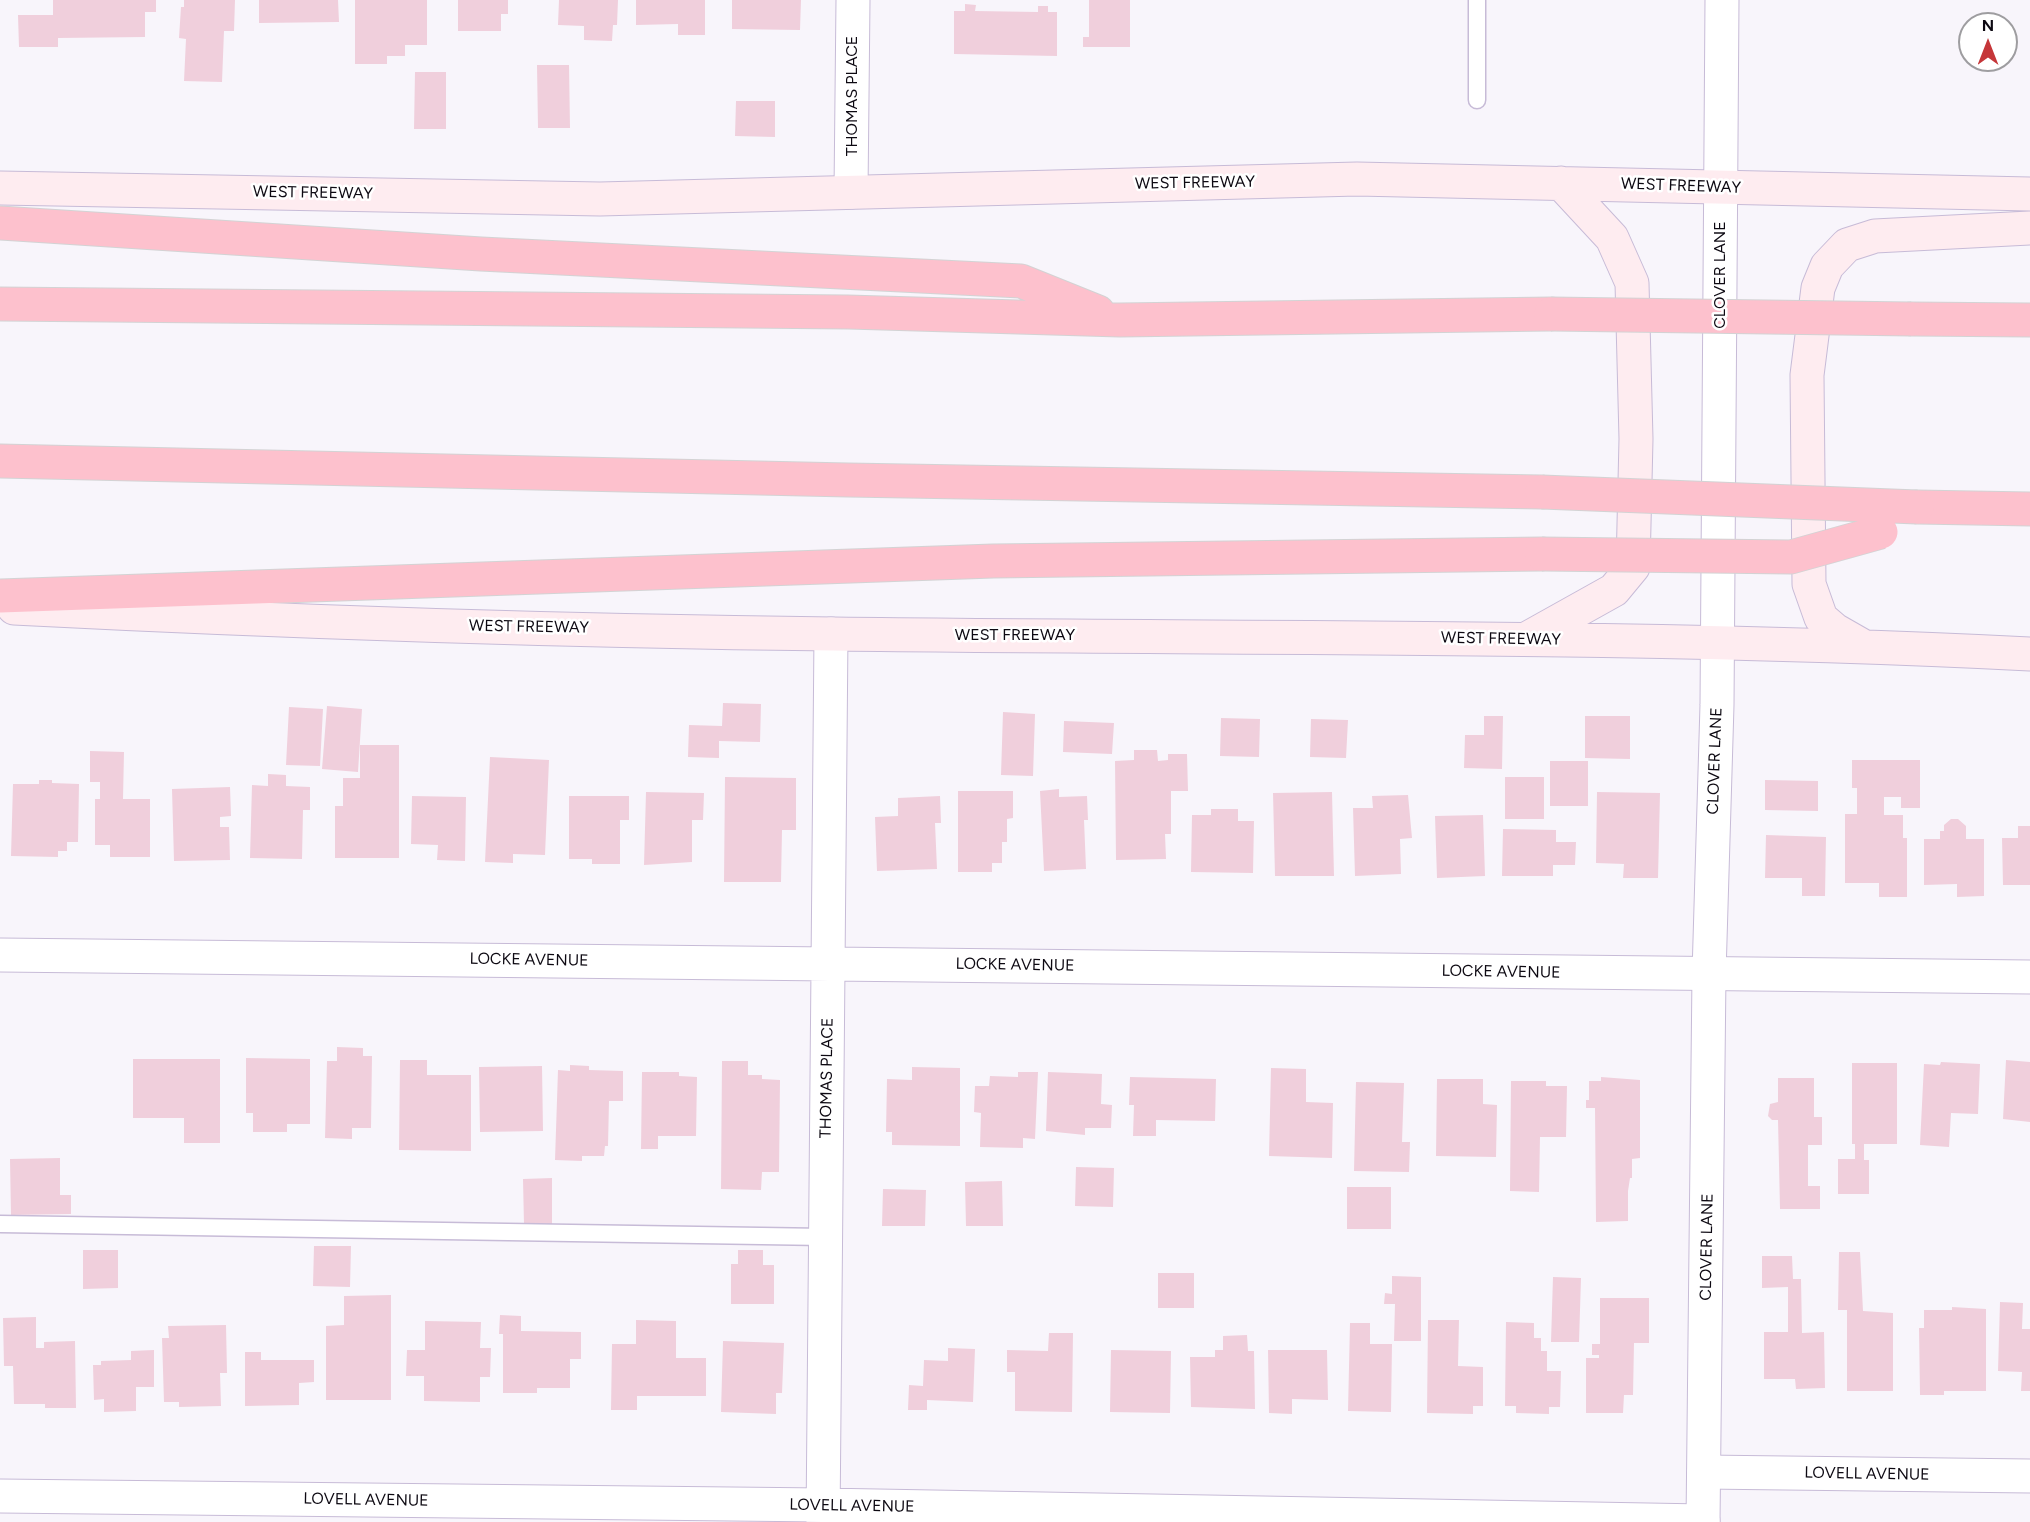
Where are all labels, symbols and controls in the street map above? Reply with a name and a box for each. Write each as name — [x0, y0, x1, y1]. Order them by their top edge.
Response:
north arrow — [1958, 12, 2018, 72]
text: N — [1982, 16, 1994, 35]
street label: THOMAS PLACE — [842, 36, 862, 156]
street label: WEST FREEWAY — [1135, 172, 1255, 194]
street label: WEST FREEWAY — [1621, 174, 1741, 198]
street label: WEST FREEWAY — [253, 182, 373, 204]
street label: CLOVER LANE — [1710, 221, 1730, 329]
street label: WEST FREEWAY — [469, 616, 589, 638]
street label: WEST FREEWAY — [955, 625, 1075, 645]
street label: WEST FREEWAY — [1441, 628, 1561, 650]
street label: CLOVER LANE — [1704, 707, 1726, 815]
street label: LOCKE AVENUE — [469, 949, 589, 971]
street label: LOCKE AVENUE — [955, 954, 1075, 976]
street label: LOCKE AVENUE — [1441, 961, 1561, 983]
street label: THOMAS PLACE — [816, 1018, 838, 1138]
street label: CLOVER LANE — [1696, 1193, 1718, 1301]
street label: LOVELL AVENUE — [1804, 1463, 1930, 1485]
street label: LOVELL AVENUE — [303, 1489, 429, 1511]
street label: LOVELL AVENUE — [789, 1495, 915, 1517]

